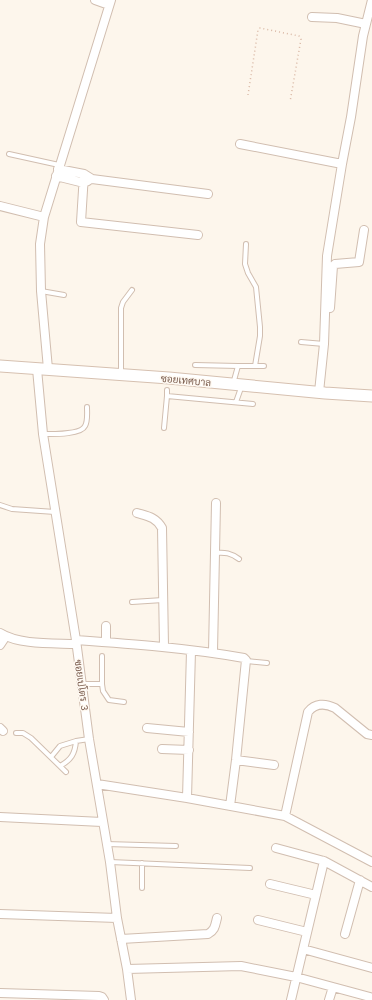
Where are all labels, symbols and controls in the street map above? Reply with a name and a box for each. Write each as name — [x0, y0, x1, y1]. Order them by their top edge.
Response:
street label: ซอยเทศบาล — [160, 373, 212, 388]
street label: ซอยเปโตร 3 — [72, 659, 92, 711]

